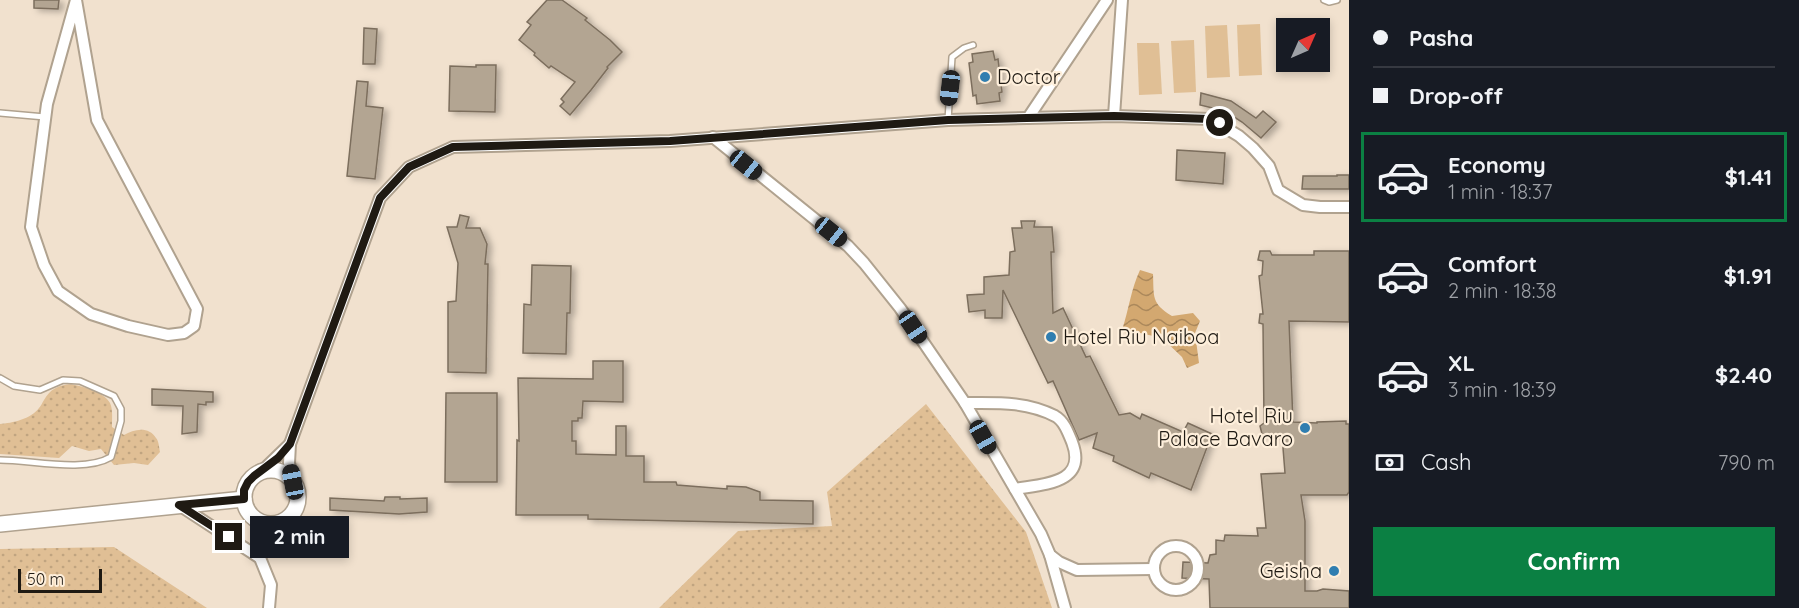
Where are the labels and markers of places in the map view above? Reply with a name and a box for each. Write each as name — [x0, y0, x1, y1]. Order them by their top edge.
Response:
place label: Doctor — [997, 64, 1061, 89]
marker: Doctor — [978, 70, 992, 84]
place label: Hotel Riu Naiboa — [1063, 324, 1219, 349]
marker: Hotel Riu Naiboa — [1044, 330, 1058, 344]
place label: Hotel Riu Palace Bavaro — [1158, 403, 1293, 451]
marker: Hotel Riu Palace Bavaro — [1298, 421, 1312, 435]
place label: Geisha — [1260, 558, 1322, 583]
marker: Geisha — [1327, 564, 1341, 578]

